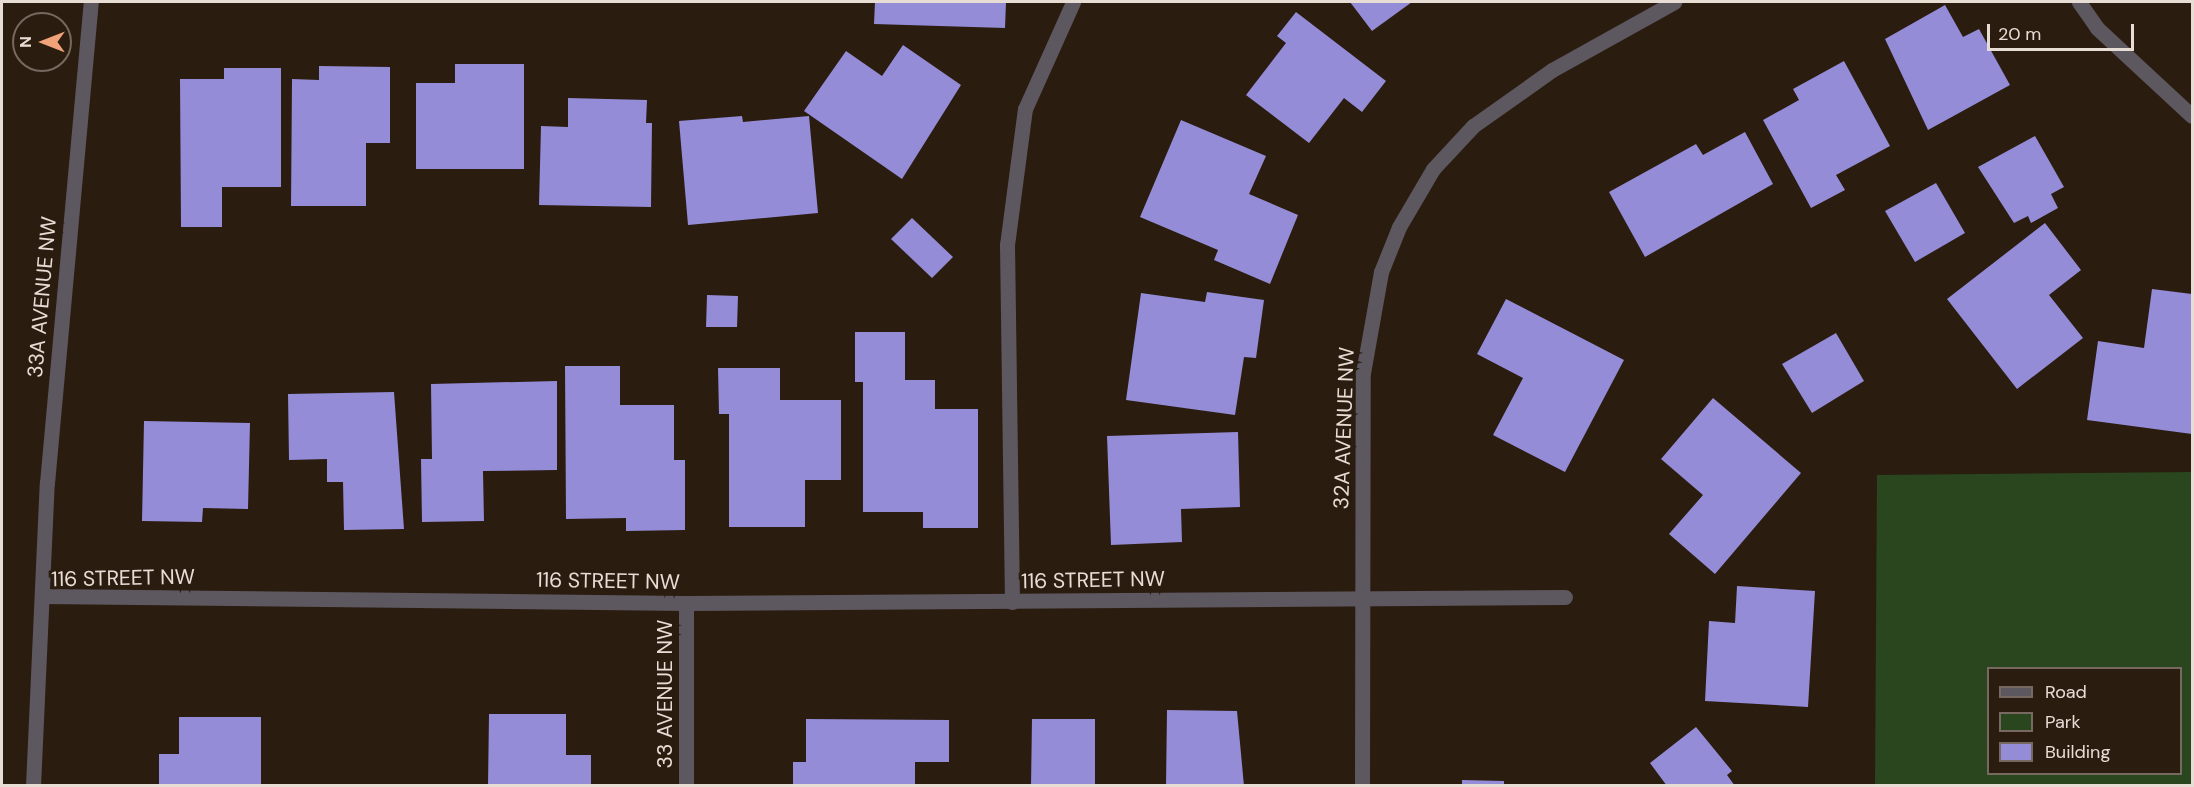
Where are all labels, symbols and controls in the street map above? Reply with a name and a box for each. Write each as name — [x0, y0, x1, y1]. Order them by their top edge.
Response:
north arrow — [12, 12, 72, 72]
scale bar — [1990, 12, 2137, 50]
text: 20 m — [1998, 22, 2041, 46]
text: N — [15, 36, 36, 48]
street label: 33A AVENUE NW — [22, 215, 62, 379]
street label: 32A AVENUE NW — [1329, 346, 1359, 510]
street label: 116 STREET NW — [51, 564, 195, 592]
street label: 116 STREET NW — [1021, 566, 1165, 594]
street label: 116 STREET NW — [536, 567, 680, 595]
street label: 33 AVENUE NW — [652, 620, 678, 768]
legend — [1987, 667, 2182, 775]
text: Road — [2045, 680, 2087, 704]
text: Park — [2045, 710, 2081, 734]
text: Building — [2045, 740, 2110, 764]

